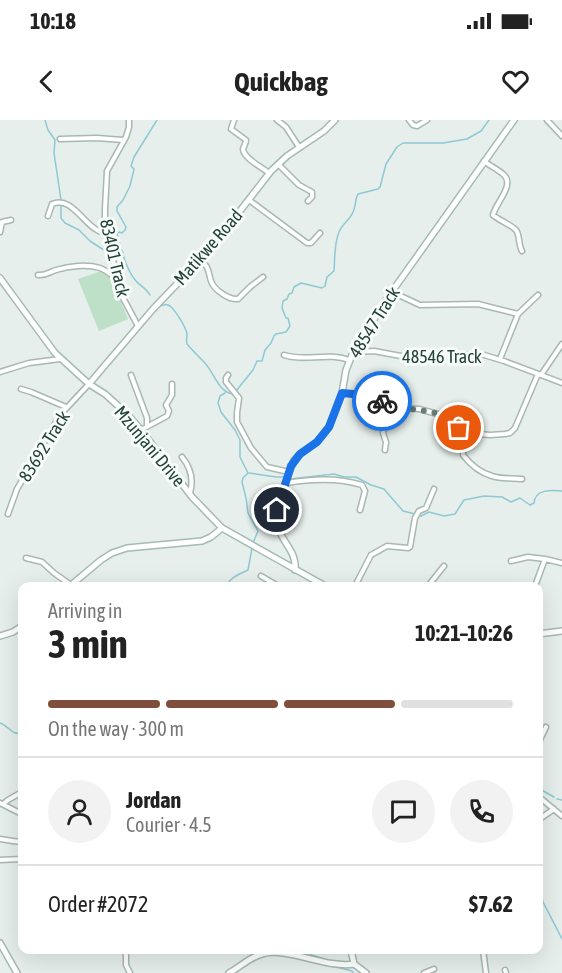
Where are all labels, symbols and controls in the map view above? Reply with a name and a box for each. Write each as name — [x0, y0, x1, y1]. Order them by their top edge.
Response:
text: 10:18 — [30, 8, 76, 34]
icon: back — [30, 65, 63, 98]
icon: heart — [499, 65, 532, 98]
text: Quickbag — [234, 66, 328, 97]
street label: Matikwe Road — [169, 205, 247, 289]
street label: 83401 Track — [96, 217, 134, 299]
street label: 48547 Track — [344, 283, 404, 361]
street label: 48546 Track — [402, 346, 482, 367]
courier — [352, 371, 412, 431]
icon: bike — [366, 385, 399, 418]
street label: Mzunjani Drive — [110, 401, 190, 491]
pin — [433, 402, 484, 453]
street label: 83692 Track — [14, 407, 74, 485]
icon: bag — [442, 411, 475, 444]
pin — [251, 484, 302, 535]
icon: home — [260, 493, 293, 526]
text: Arriving in — [48, 599, 122, 622]
text: 10:21–10:26 — [415, 620, 513, 646]
text: 3 min — [48, 622, 128, 666]
text: On the way · 300 m — [48, 717, 184, 740]
button: person — [48, 780, 111, 843]
button: chat — [372, 780, 435, 843]
button: phone — [450, 780, 513, 843]
text: Jordan — [126, 787, 181, 813]
text: Courier · 4.5 — [126, 813, 212, 836]
text: Order #2072 — [48, 891, 148, 917]
text: $7.62 — [469, 891, 513, 917]

